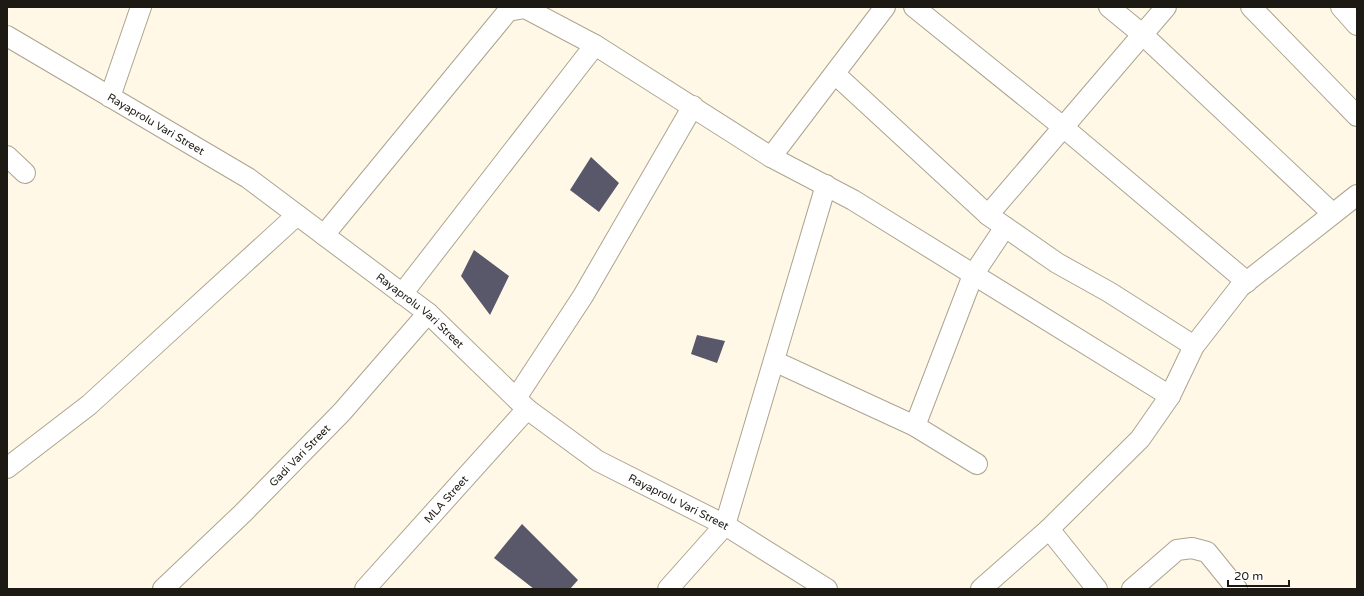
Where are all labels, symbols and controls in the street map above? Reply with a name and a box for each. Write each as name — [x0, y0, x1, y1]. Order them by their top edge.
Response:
street label: Rayaprolu Vari Street — [105, 90, 207, 157]
street label: Rayaprolu Vari Street — [374, 270, 467, 351]
street label: Gadi Vari Street — [266, 422, 333, 489]
street label: Rayaprolu Vari Street — [626, 471, 731, 532]
street label: MLA Street — [421, 473, 471, 525]
scale bar — [1228, 562, 1289, 588]
text: 20 m — [1234, 569, 1263, 583]

